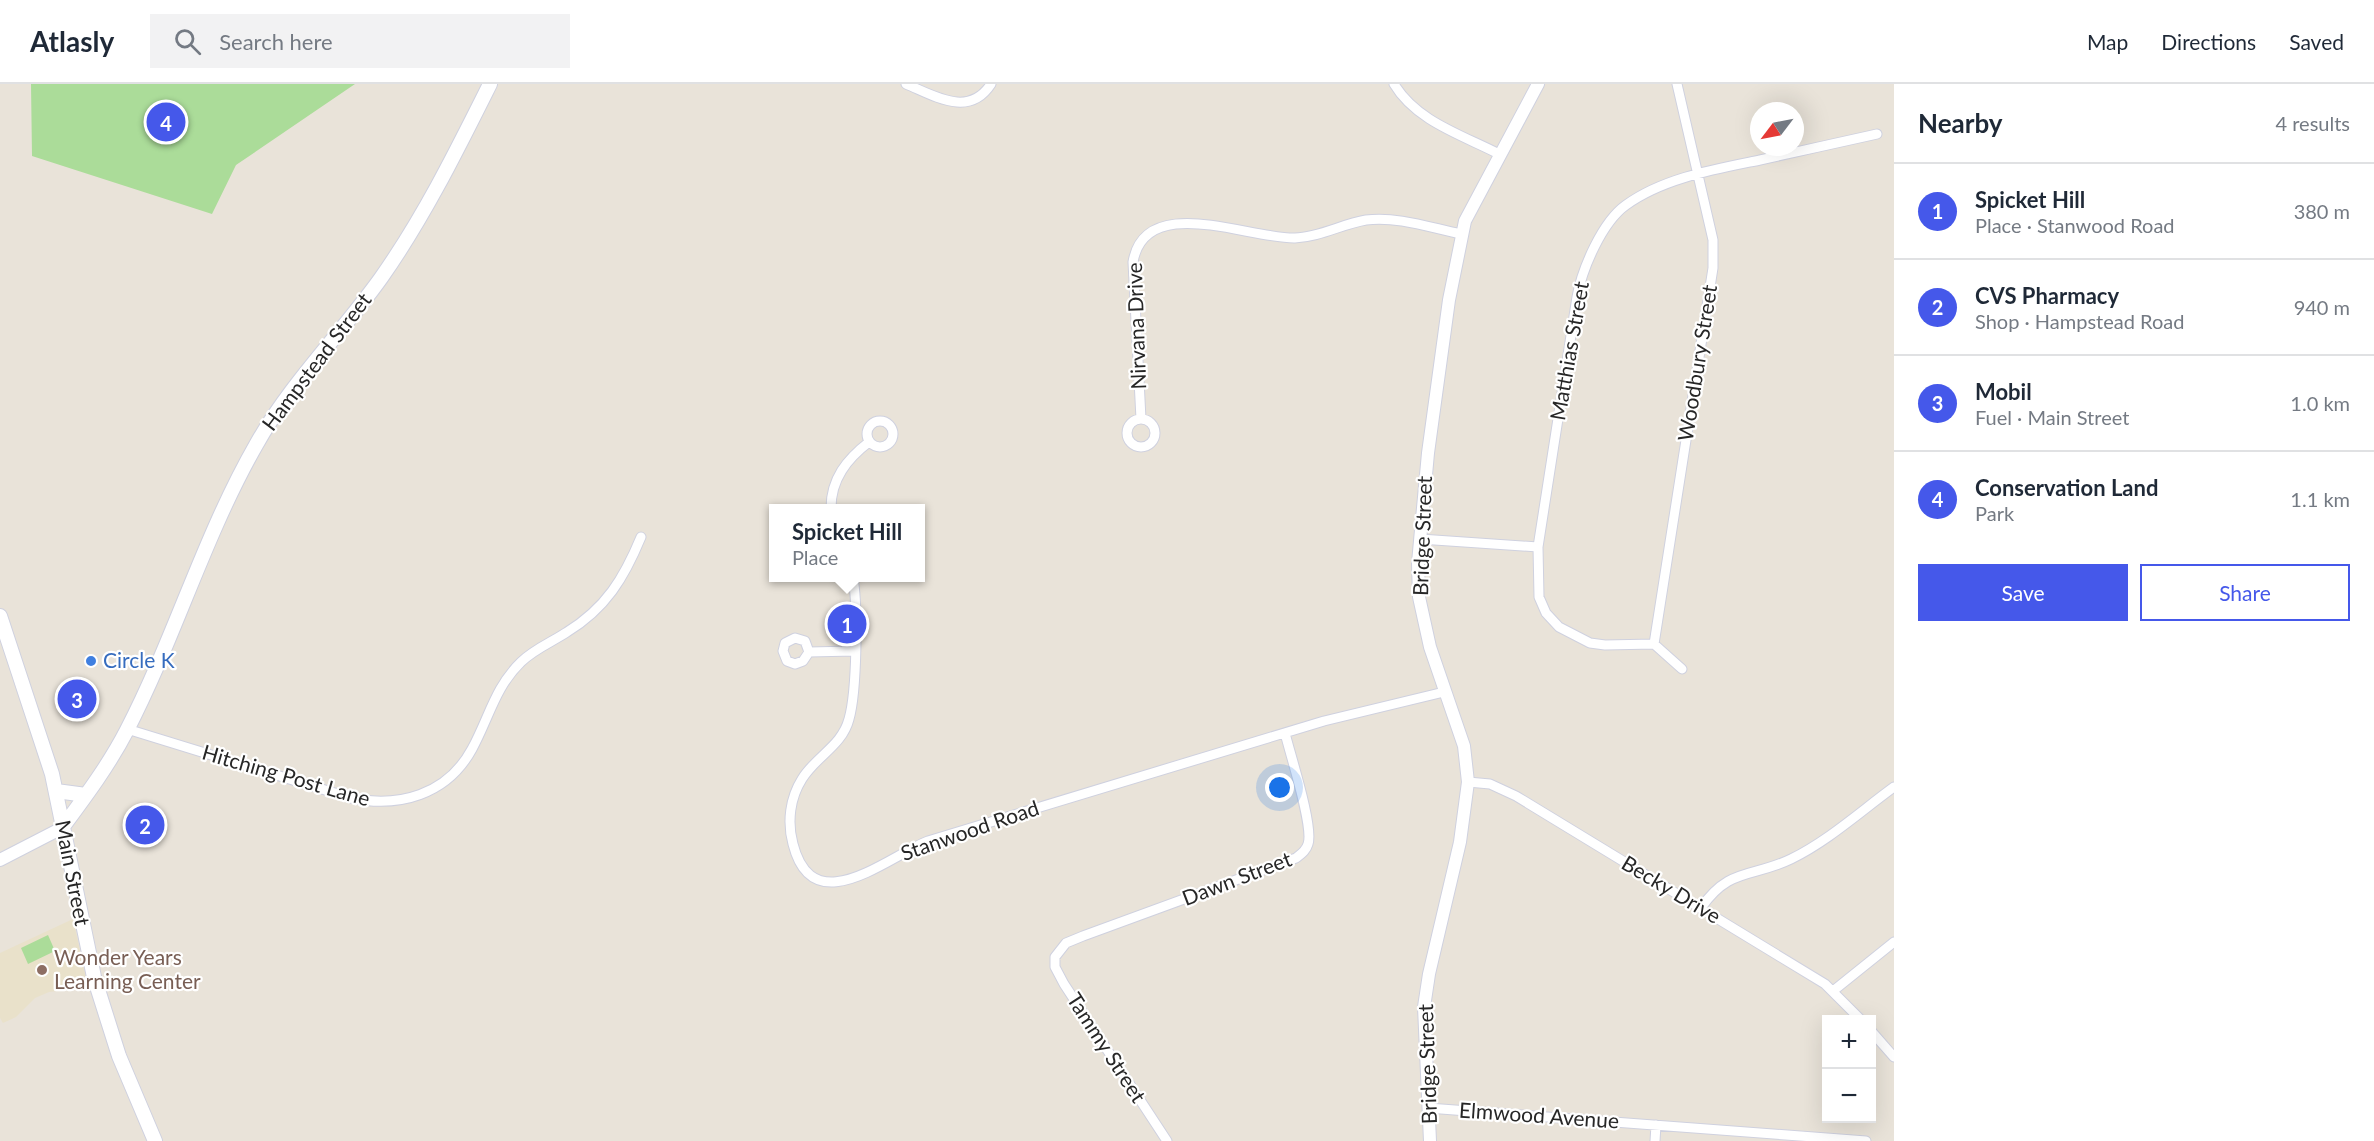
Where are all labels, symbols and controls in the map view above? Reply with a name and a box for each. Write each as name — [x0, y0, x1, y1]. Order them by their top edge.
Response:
search box — [150, 14, 570, 68]
text: Atlasly — [30, 24, 114, 58]
icon: search — [171, 25, 204, 58]
text: Search here — [219, 28, 333, 55]
text: Map — [2087, 29, 2128, 54]
text: Directions — [2161, 29, 2256, 54]
text: Saved — [2289, 29, 2344, 54]
pin: 4 — [146, 99, 186, 144]
north arrow — [1750, 102, 1804, 156]
text: Nearby — [1918, 107, 2003, 139]
text: 4 results — [2275, 111, 2350, 135]
text: Spicket Hill — [1975, 186, 2085, 213]
text: 1 — [1932, 199, 1943, 223]
text: 380 m — [2294, 199, 2350, 223]
text: Place · Stanwood Road — [1975, 213, 2175, 237]
street label: Nirvana Drive — [1121, 262, 1150, 390]
street label: Matthias Street — [1544, 279, 1593, 422]
street label: Woodbury Street — [1672, 282, 1721, 443]
text: CVS Pharmacy — [1975, 282, 2119, 309]
street label: Hampstead Street — [256, 287, 376, 435]
text: 2 — [1932, 295, 1943, 319]
text: 940 m — [2294, 295, 2350, 319]
text: Shop · Hampstead Road — [1975, 309, 2184, 333]
text: Mobil — [1975, 378, 2032, 405]
text: 3 — [1932, 391, 1943, 415]
text: 1.0 km — [2290, 391, 2350, 415]
text: Fuel · Main Street — [1975, 405, 2129, 429]
text: Conservation Land — [1975, 474, 2158, 501]
street label: Bridge Street — [1407, 475, 1436, 597]
text: 4 — [1932, 487, 1943, 511]
text: 1.1 km — [2290, 487, 2350, 511]
text: Park — [1975, 501, 2014, 525]
popup — [769, 504, 925, 582]
text: Spicket Hill — [792, 518, 902, 545]
text: Place — [792, 545, 838, 569]
button: Save — [1918, 564, 2128, 621]
button: Share — [2140, 564, 2350, 621]
pin: 1 — [828, 602, 866, 646]
place label: Circle K — [103, 647, 175, 672]
marker: Circle K — [84, 654, 98, 668]
pin: 3 — [58, 676, 97, 722]
street label: Hitching Post Lane — [200, 739, 373, 810]
your location — [1265, 773, 1294, 802]
street label: Stanwood Road — [897, 794, 1042, 865]
pin: 2 — [126, 802, 164, 848]
street label: Main Street — [51, 818, 96, 928]
street label: Dawn Street — [1178, 845, 1295, 910]
street label: Becky Drive — [1618, 849, 1726, 928]
place label: Wonder Years Learning Center — [54, 944, 201, 993]
marker: Wonder Years Learning Center — [35, 963, 49, 977]
street label: Tammy Street — [1063, 988, 1152, 1107]
street label: Bridge Street — [1412, 1003, 1441, 1125]
map controls — [1822, 1015, 1876, 1123]
button: + — [1822, 1015, 1876, 1069]
button: − — [1822, 1069, 1876, 1123]
street label: Elmwood Avenue — [1458, 1096, 1620, 1133]

